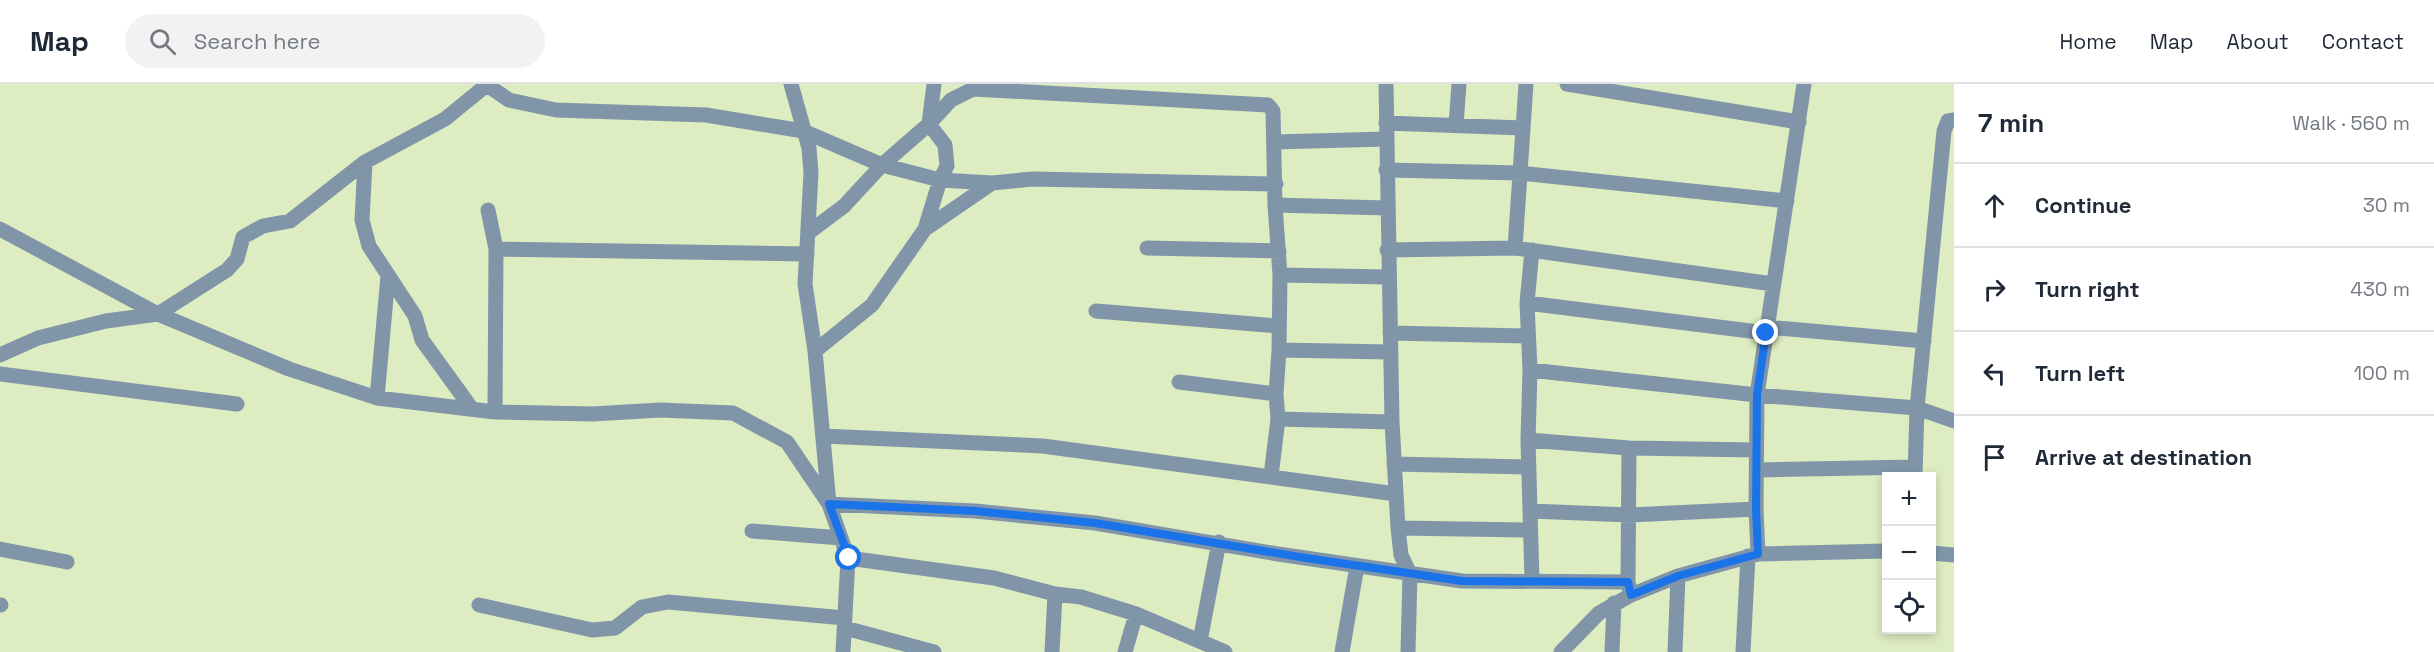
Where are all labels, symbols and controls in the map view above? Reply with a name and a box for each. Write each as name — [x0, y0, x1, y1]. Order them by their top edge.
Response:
search box — [125, 14, 545, 68]
text: Map — [30, 23, 89, 59]
icon: search — [146, 25, 179, 58]
text: Search here — [194, 27, 321, 55]
text: Home — [2059, 28, 2117, 55]
text: Map — [2150, 28, 2194, 55]
text: About — [2227, 28, 2289, 55]
text: Contact — [2322, 28, 2404, 55]
text: 7 min — [1978, 106, 2044, 140]
text: Walk · 560 m — [2292, 110, 2410, 136]
icon: ahead — [1978, 189, 2011, 222]
text: Continue — [2035, 191, 2131, 219]
text: 30 m — [2363, 192, 2410, 218]
icon: right — [1978, 273, 2011, 306]
text: Turn right — [2035, 275, 2140, 303]
text: 430 m — [2350, 276, 2410, 302]
route end — [1752, 319, 1778, 345]
icon: left — [1978, 357, 2011, 390]
text: Turn left — [2035, 359, 2125, 387]
text: 100 m — [2354, 360, 2410, 386]
icon: arrive — [1978, 441, 2011, 474]
text: Arrive at destination — [2035, 443, 2252, 471]
map controls — [1882, 472, 1936, 634]
button: + — [1882, 472, 1936, 526]
button: − — [1882, 526, 1936, 580]
route start — [835, 544, 861, 570]
button: locate — [1882, 580, 1936, 634]

